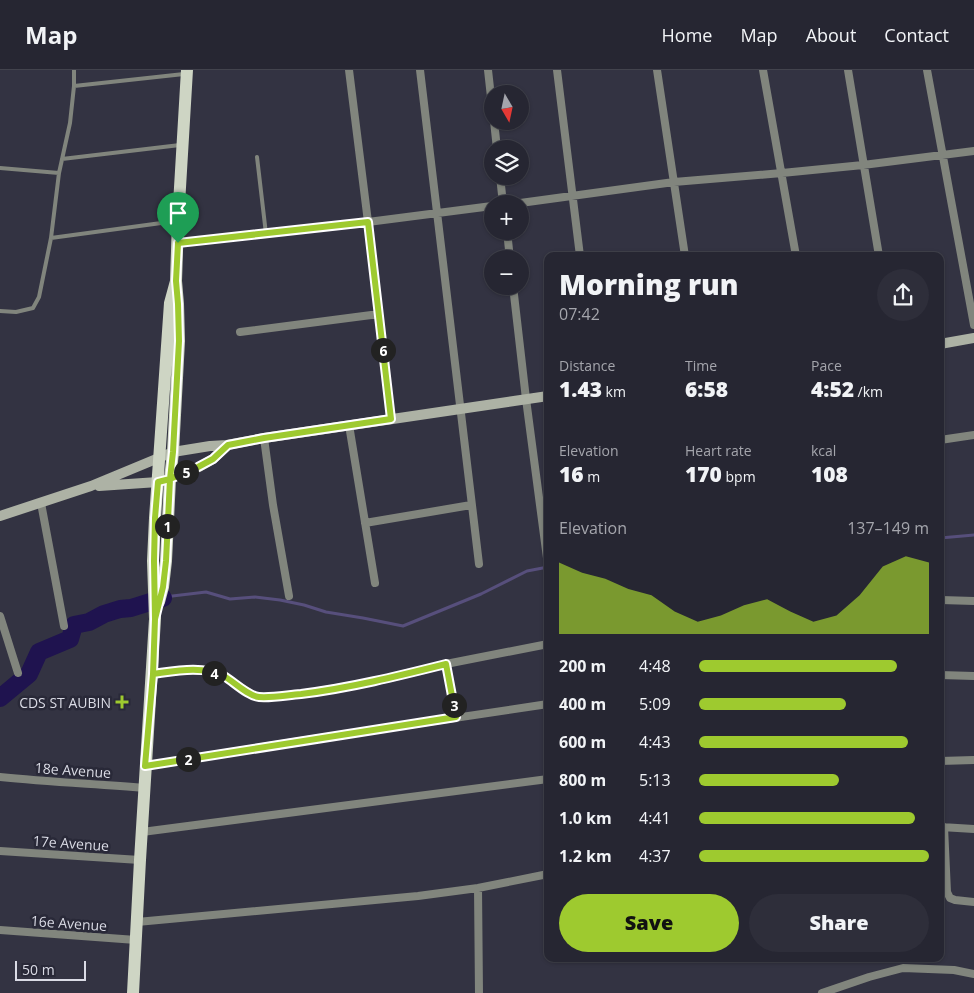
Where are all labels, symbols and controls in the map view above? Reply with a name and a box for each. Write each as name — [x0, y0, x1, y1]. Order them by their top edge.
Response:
text: Map — [25, 18, 77, 51]
text: Home — [662, 23, 712, 47]
text: Map — [740, 23, 778, 47]
text: About — [806, 23, 856, 47]
text: Contact — [884, 23, 949, 47]
north arrow — [484, 85, 529, 130]
map controls — [484, 85, 529, 295]
button: layers — [484, 140, 529, 185]
pin — [157, 192, 199, 243]
button: + — [484, 195, 529, 240]
icon: arrive — [164, 199, 192, 227]
button: − — [484, 250, 529, 295]
text: Morning run — [559, 265, 739, 303]
button: share — [877, 269, 929, 321]
text: 07:42 — [559, 303, 600, 325]
pin: 6 — [370, 338, 396, 362]
text: 6 — [379, 341, 388, 360]
text: Distance — [559, 356, 615, 375]
text: Time — [685, 356, 717, 375]
text: Pace — [811, 356, 842, 375]
text: 1.43 — [559, 375, 602, 403]
text: 6:58 — [685, 375, 728, 403]
text: 4:52 — [811, 375, 854, 403]
text: km — [602, 382, 626, 401]
text: /km — [854, 382, 883, 401]
text: Elevation — [559, 441, 618, 460]
text: Heart rate — [685, 441, 752, 460]
text: kcal — [811, 441, 836, 460]
pin: 5 — [174, 460, 198, 484]
text: 16 — [559, 460, 584, 488]
text: 170 — [685, 460, 722, 488]
text: 108 — [811, 460, 848, 488]
text: 5 — [182, 463, 191, 482]
text: m — [584, 467, 600, 486]
text: bpm — [722, 467, 756, 486]
pin: 1 — [154, 514, 180, 538]
text: 1 — [163, 517, 172, 536]
text: Elevation — [559, 517, 627, 539]
text: 137–149 m — [847, 517, 929, 539]
text: 200 m — [559, 655, 606, 677]
text: 4:48 — [639, 655, 671, 677]
pin: 4 — [202, 660, 226, 686]
text: 4 — [210, 664, 219, 683]
pin: 3 — [442, 692, 466, 718]
place label: CDS ST AUBIN — [19, 693, 111, 712]
text: 400 m — [559, 693, 606, 715]
text: 5:09 — [639, 693, 671, 715]
marker: CDS ST AUBIN — [115, 695, 129, 709]
text: 3 — [450, 696, 459, 715]
text: 600 m — [559, 731, 606, 753]
text: 4:43 — [639, 731, 671, 753]
pin: 2 — [176, 746, 200, 772]
text: 2 — [184, 750, 193, 769]
street label: 18e Avenue — [34, 758, 112, 782]
text: 800 m — [559, 769, 606, 791]
text: 5:13 — [639, 769, 671, 791]
text: 1.0 km — [559, 807, 612, 829]
text: 4:41 — [639, 807, 671, 829]
street label: 17e Avenue — [32, 831, 110, 855]
text: 1.2 km — [559, 845, 612, 867]
text: 4:37 — [639, 845, 671, 867]
button: Save — [559, 894, 739, 952]
button: Share — [749, 894, 929, 952]
street label: 16e Avenue — [30, 911, 108, 935]
scale bar — [15, 958, 86, 981]
text: 50 m — [22, 960, 55, 979]

